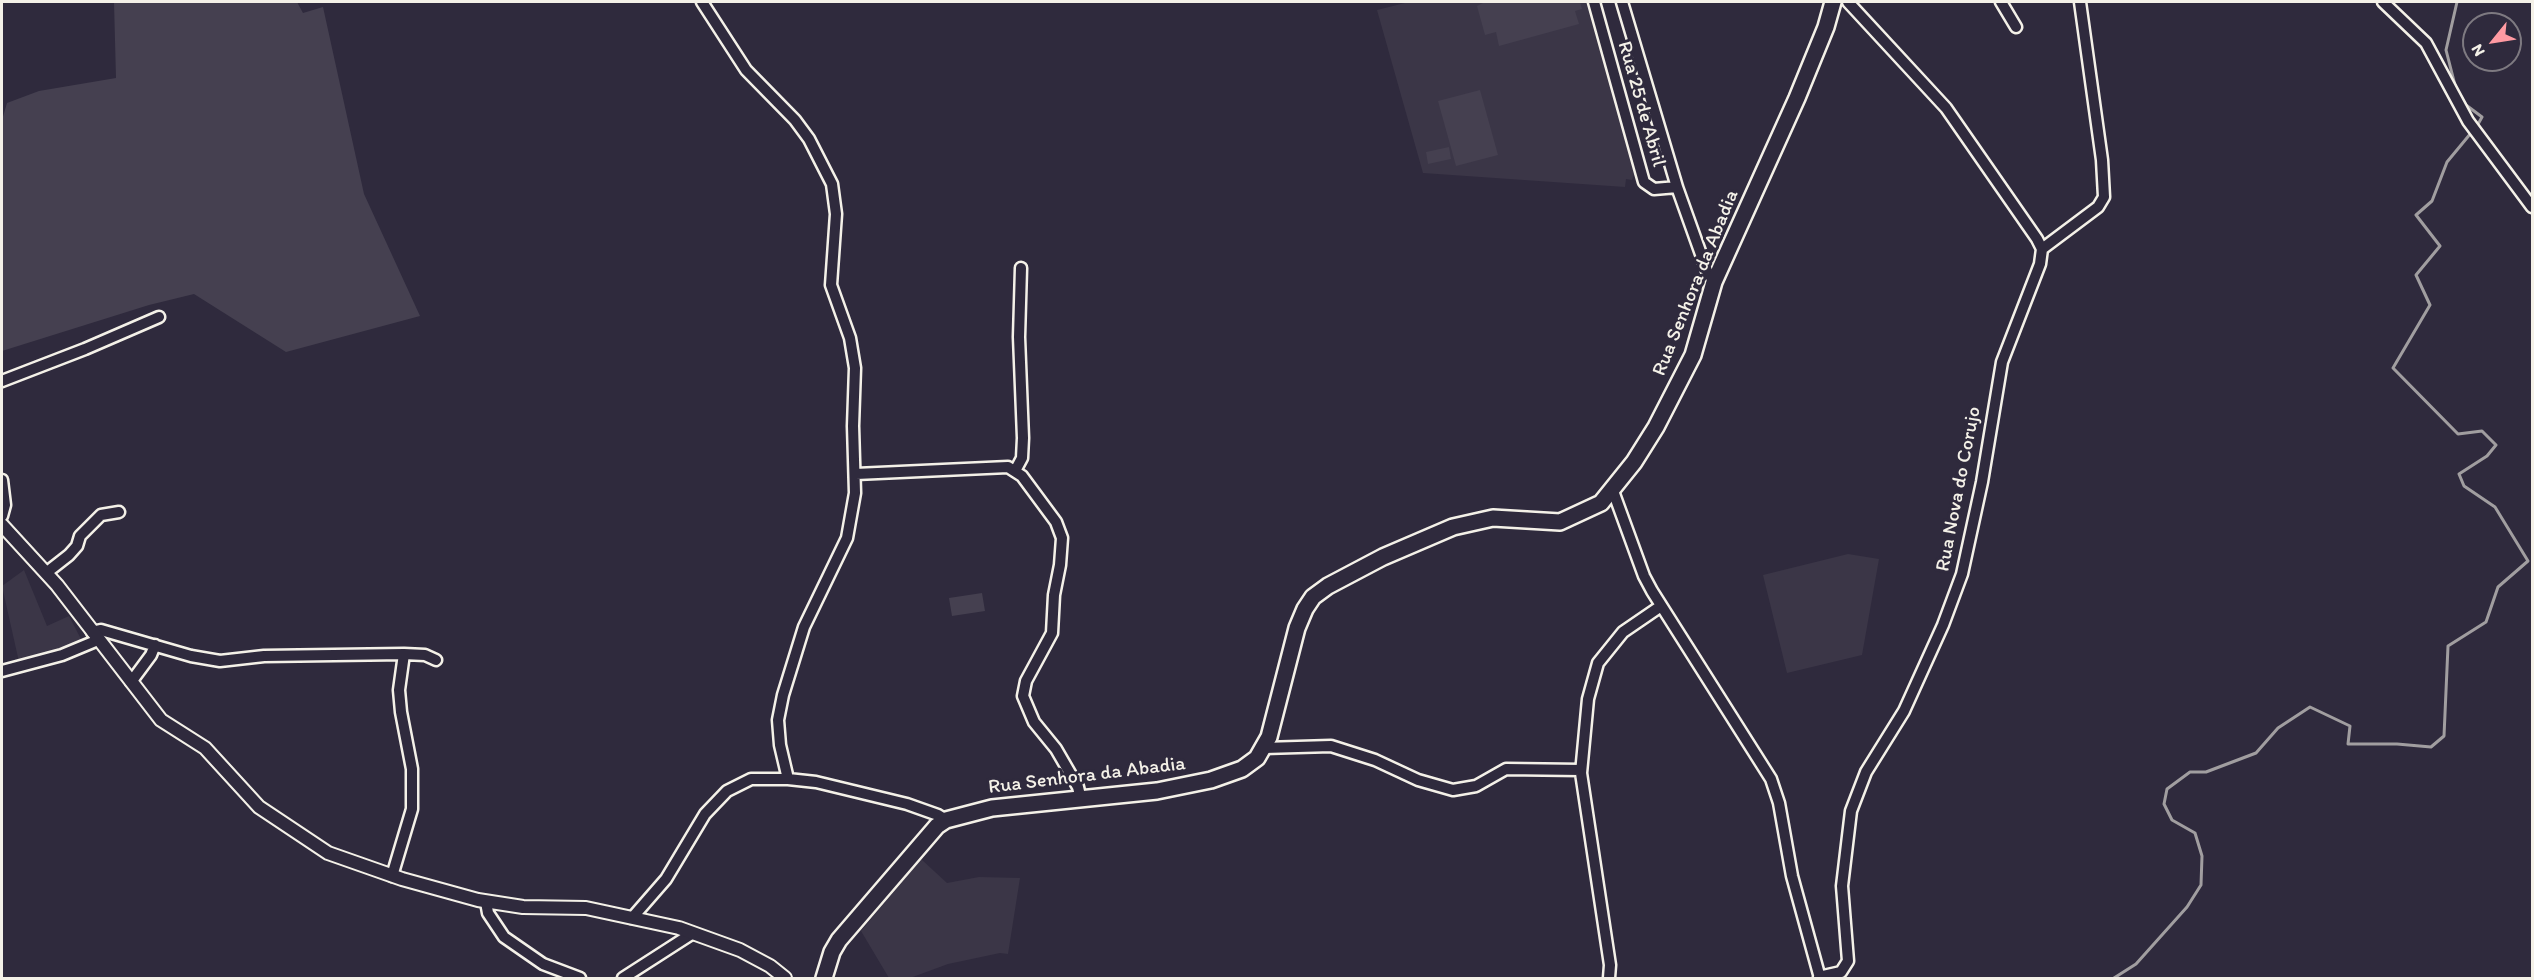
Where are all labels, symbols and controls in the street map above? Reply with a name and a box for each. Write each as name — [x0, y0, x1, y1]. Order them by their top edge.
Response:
north arrow — [2462, 12, 2522, 72]
street label: Rua 25 de Abril — [1612, 38, 1670, 170]
text: N — [2467, 41, 2489, 60]
street label: Rua Senhora da Abadia — [1648, 186, 1744, 380]
street label: Rua Nova do Corujo — [1931, 404, 1987, 574]
street label: Rua Senhora da Abadia — [987, 752, 1187, 800]

